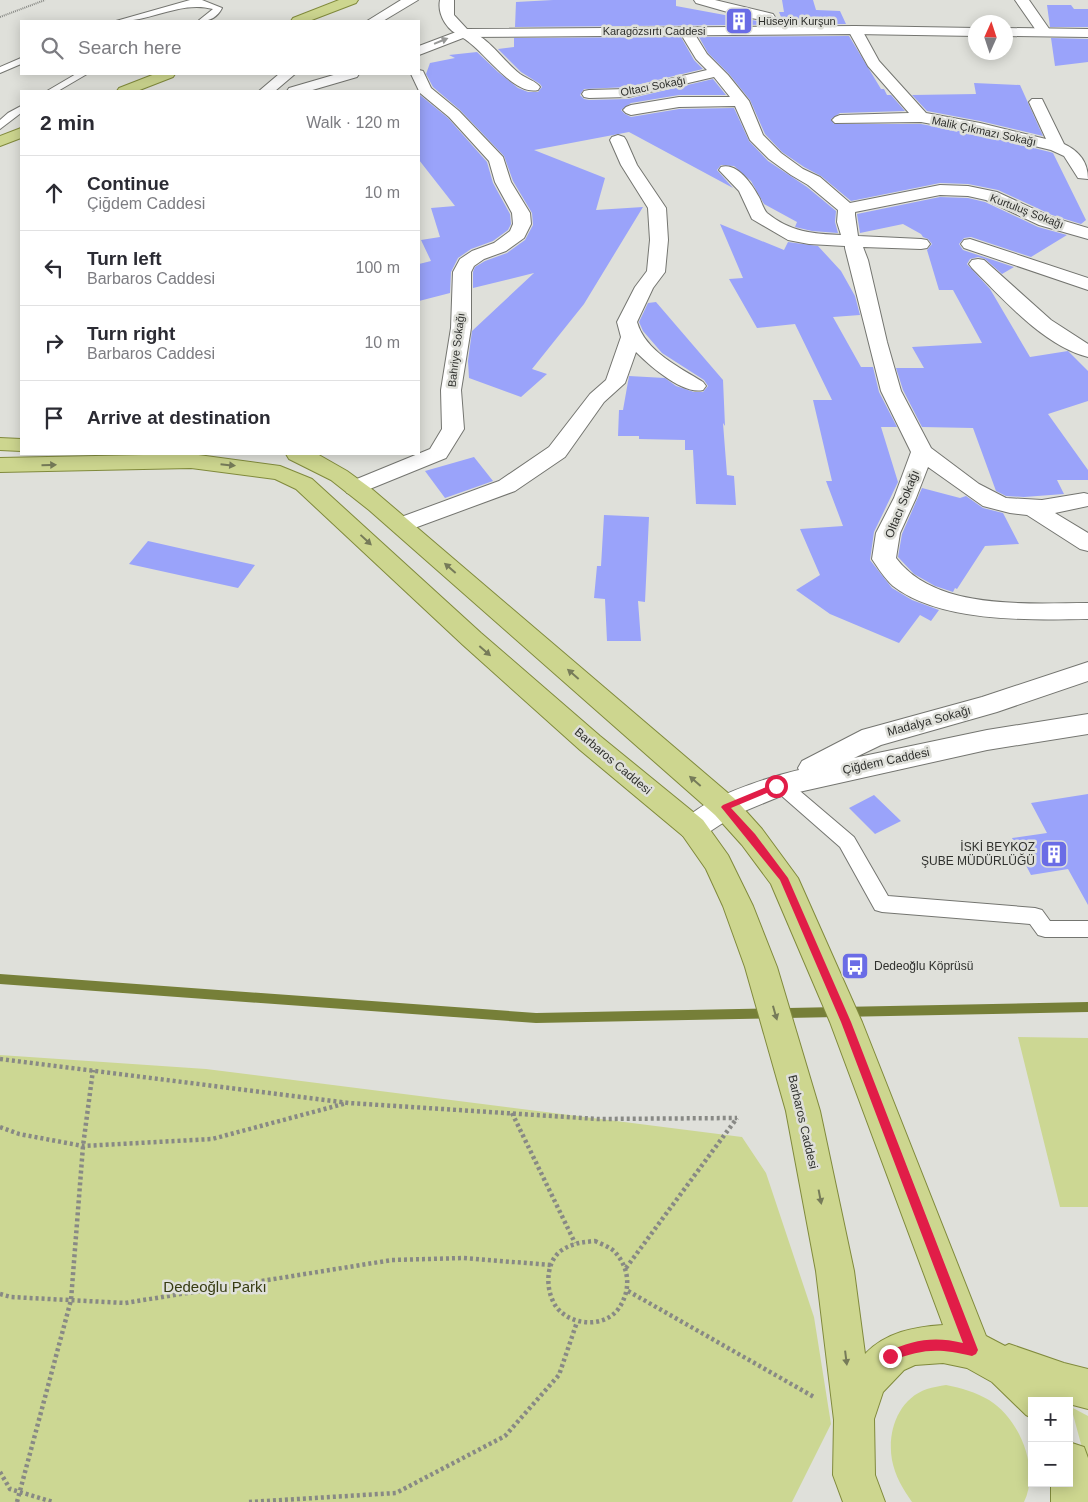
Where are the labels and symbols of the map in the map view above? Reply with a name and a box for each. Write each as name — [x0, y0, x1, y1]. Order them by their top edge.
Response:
building icon: Hüseyin Kurşun — [724, 6, 754, 36]
place label: Hüseyin Kurşun — [758, 15, 836, 27]
north arrow — [968, 15, 1013, 60]
street label: Karagözsırtı Caddesi — [603, 25, 705, 37]
one-way arrow — [434, 37, 449, 45]
street label: Oltacı Sokağı — [619, 74, 687, 98]
street label: Malik Çıkmazı Sokağı — [931, 114, 1037, 148]
street label: Kurtuluş Sokağı — [989, 191, 1065, 231]
street label: Bahriye Sokağı — [445, 312, 467, 388]
one-way arrow — [41, 461, 57, 469]
one-way arrow — [221, 461, 237, 469]
street label: Oltacı Sokağı — [882, 468, 922, 540]
one-way arrow — [360, 534, 372, 546]
one-way arrow — [444, 563, 456, 574]
one-way arrow — [479, 645, 492, 656]
one-way arrow — [566, 669, 579, 680]
street label: Madalya Sokağı — [886, 703, 972, 739]
street label: Barbaros Caddesi — [572, 725, 654, 797]
street label: Çiğdem Caddesi — [841, 745, 931, 777]
one-way arrow — [690, 775, 702, 787]
route start — [765, 775, 788, 798]
building icon: İSKİ BEYKOZ ŞUBE MÜDÜRLÜĞÜ — [1039, 839, 1069, 869]
place label: İSKİ BEYKOZ ŞUBE MÜDÜRLÜĞÜ — [921, 840, 1035, 868]
bus stop icon: Dedeoğlu Köprüsü — [840, 951, 870, 981]
place label: Dedeoğlu Köprüsü — [874, 959, 973, 973]
one-way arrow — [772, 1006, 780, 1021]
street label: Barbaros Caddesi — [785, 1074, 821, 1170]
one-way arrow — [816, 1190, 824, 1205]
park label: Dedeoğlu Parkı — [163, 1278, 267, 1295]
route end — [879, 1345, 902, 1368]
one-way arrow — [842, 1350, 850, 1366]

